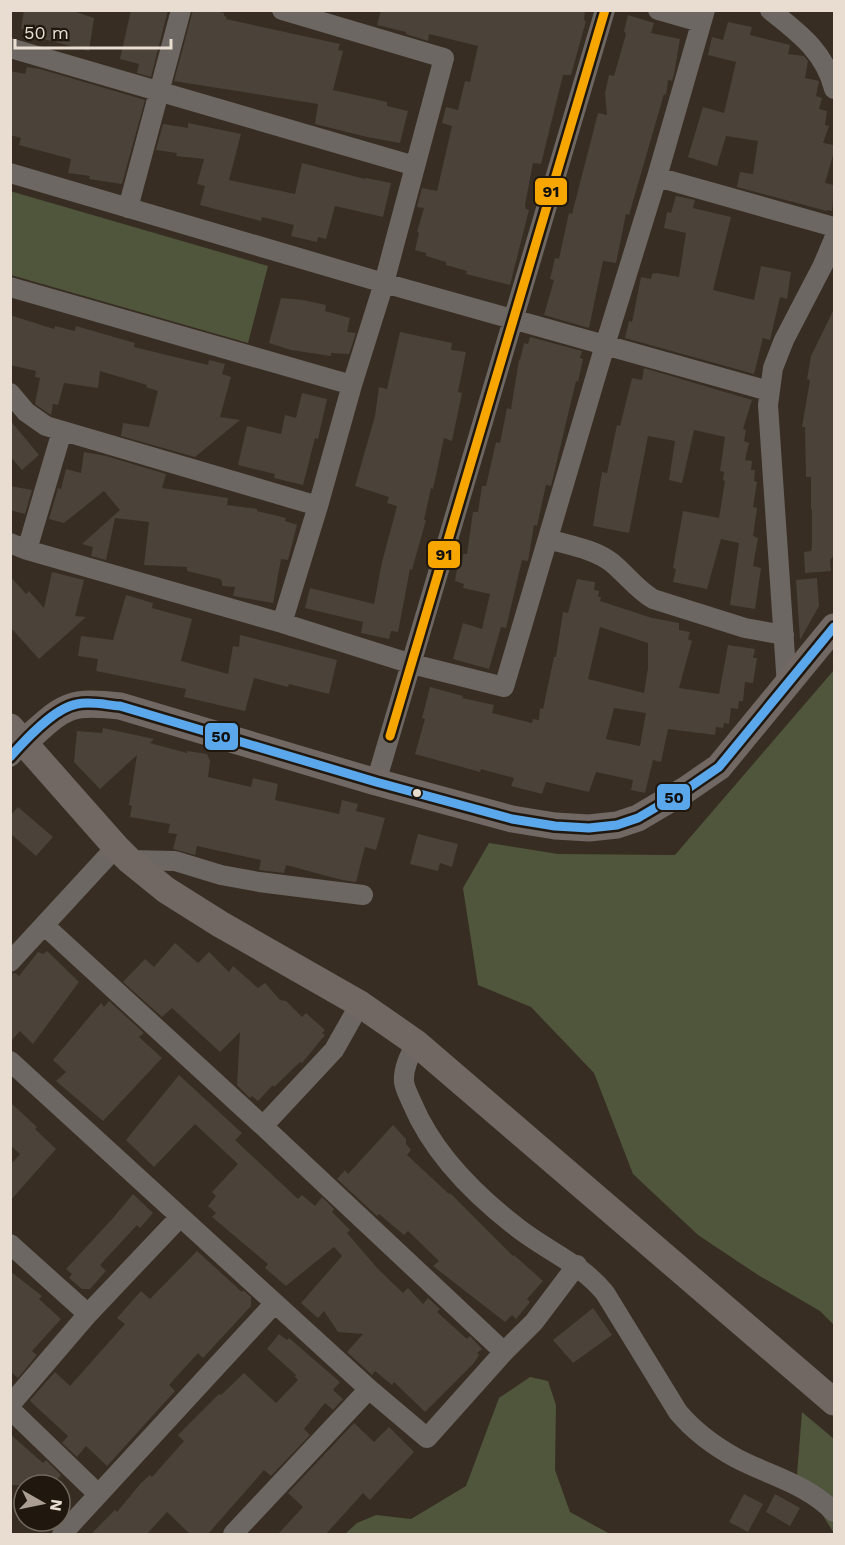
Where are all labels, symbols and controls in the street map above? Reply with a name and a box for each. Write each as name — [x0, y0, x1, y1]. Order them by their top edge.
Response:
scale bar — [15, 12, 171, 50]
text: 50 m — [24, 22, 69, 43]
line badge: 91 — [534, 177, 568, 206]
text: 91 — [543, 182, 559, 201]
line badge: 91 — [427, 540, 461, 569]
text: 91 — [436, 545, 452, 564]
line badge: 50 — [204, 722, 239, 751]
text: 50 — [211, 727, 231, 746]
line badge: 50 — [656, 783, 691, 811]
unlabelled marker — [411, 787, 423, 799]
text: 50 — [664, 788, 684, 807]
north arrow — [12, 1473, 72, 1533]
text: N — [46, 1498, 67, 1513]

